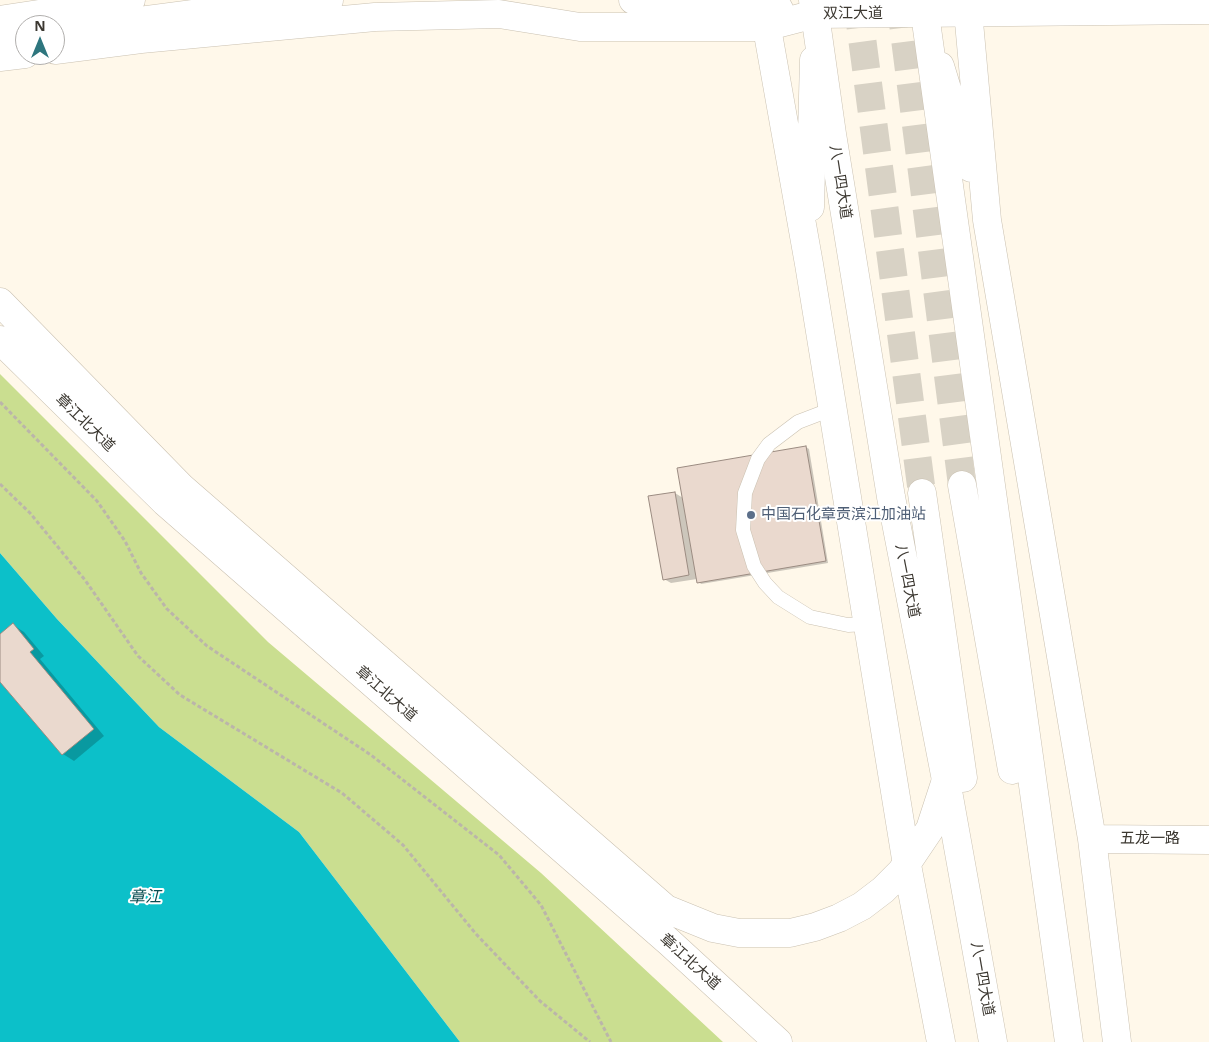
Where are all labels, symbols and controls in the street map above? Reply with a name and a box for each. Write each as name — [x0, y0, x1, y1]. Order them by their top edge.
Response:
street label: 双江大道 — [823, 5, 883, 23]
north arrow — [15, 15, 65, 65]
text: N — [34, 16, 46, 35]
street label: 八一四大道 — [825, 144, 855, 220]
street label: 章江北大道 — [52, 390, 118, 456]
place label: 中国石化章贡滨江加油站 — [761, 506, 926, 524]
marker: 中国石化章贡滨江加油站 — [745, 509, 757, 521]
street label: 八一四大道 — [891, 542, 923, 620]
street label: 章江北大道 — [352, 663, 420, 725]
street label: 五龙一路 — [1120, 830, 1180, 848]
water label: 章江 — [129, 887, 161, 907]
street label: 章江北大道 — [656, 930, 724, 994]
street label: 八一四大道 — [967, 941, 997, 1017]

